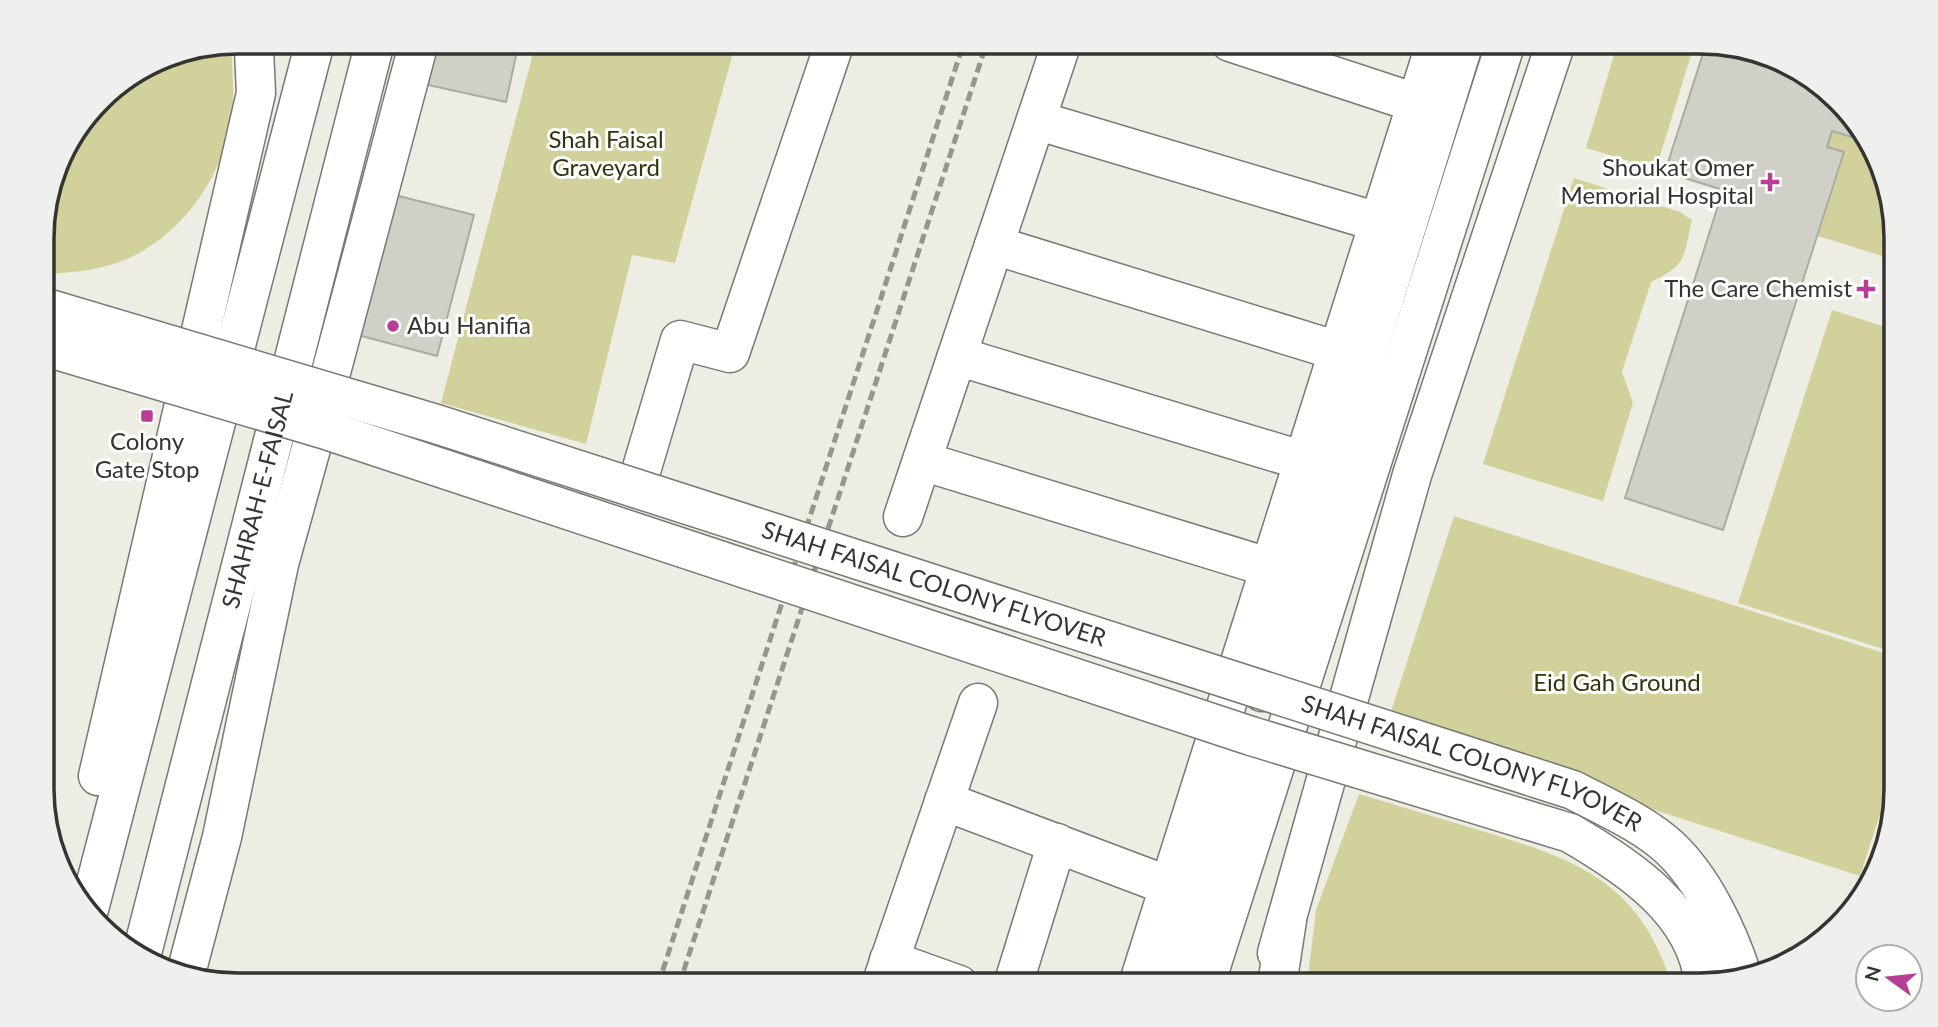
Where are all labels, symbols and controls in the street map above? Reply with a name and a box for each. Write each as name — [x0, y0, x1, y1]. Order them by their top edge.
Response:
park label: Shah Faisal Graveyard — [548, 124, 664, 181]
place label: Shoukat Omer Memorial Hospital — [1560, 152, 1754, 209]
marker: Shoukat Omer Memorial Hospital — [1760, 172, 1780, 192]
place label: The Care Chemist — [1664, 273, 1852, 302]
marker: The Care Chemist — [1858, 281, 1874, 297]
place label: Abu Hanifia — [407, 310, 531, 339]
marker: Abu Hanifia — [385, 318, 401, 334]
street label: SHAHRAH-E-FAISAL — [215, 387, 298, 611]
marker: Colony Gate Stop — [139, 408, 155, 424]
place label: Colony Gate Stop — [95, 426, 199, 483]
street label: SHAH FAISAL COLONY FLYOVER — [759, 514, 1110, 652]
park label: Eid Gah Ground — [1533, 667, 1701, 696]
street label: SHAH FAISAL COLONY FLYOVER — [1298, 688, 1648, 837]
north arrow — [1854, 943, 1924, 1013]
text: N — [1859, 963, 1885, 984]

